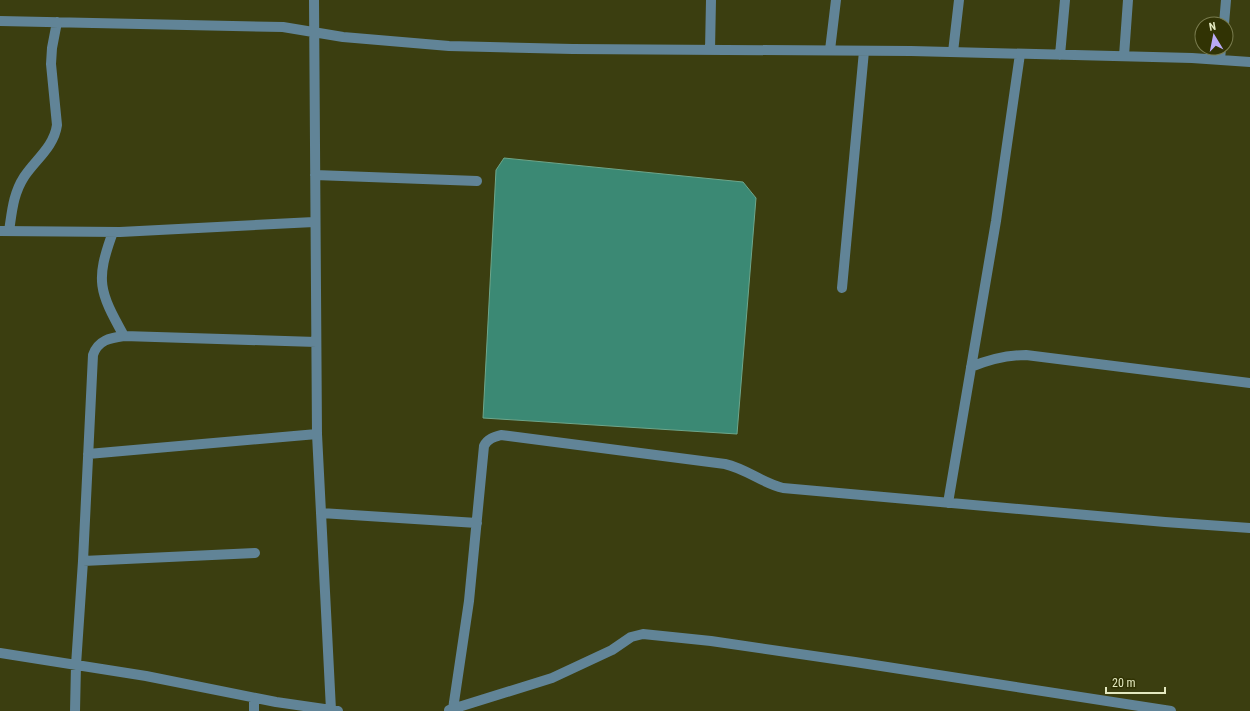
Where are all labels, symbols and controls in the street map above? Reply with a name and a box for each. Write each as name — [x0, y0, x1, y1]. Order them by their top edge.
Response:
north arrow — [1194, 16, 1234, 56]
text: N — [1208, 20, 1217, 34]
scale bar — [1106, 669, 1165, 695]
text: 20 m — [1112, 676, 1136, 690]

